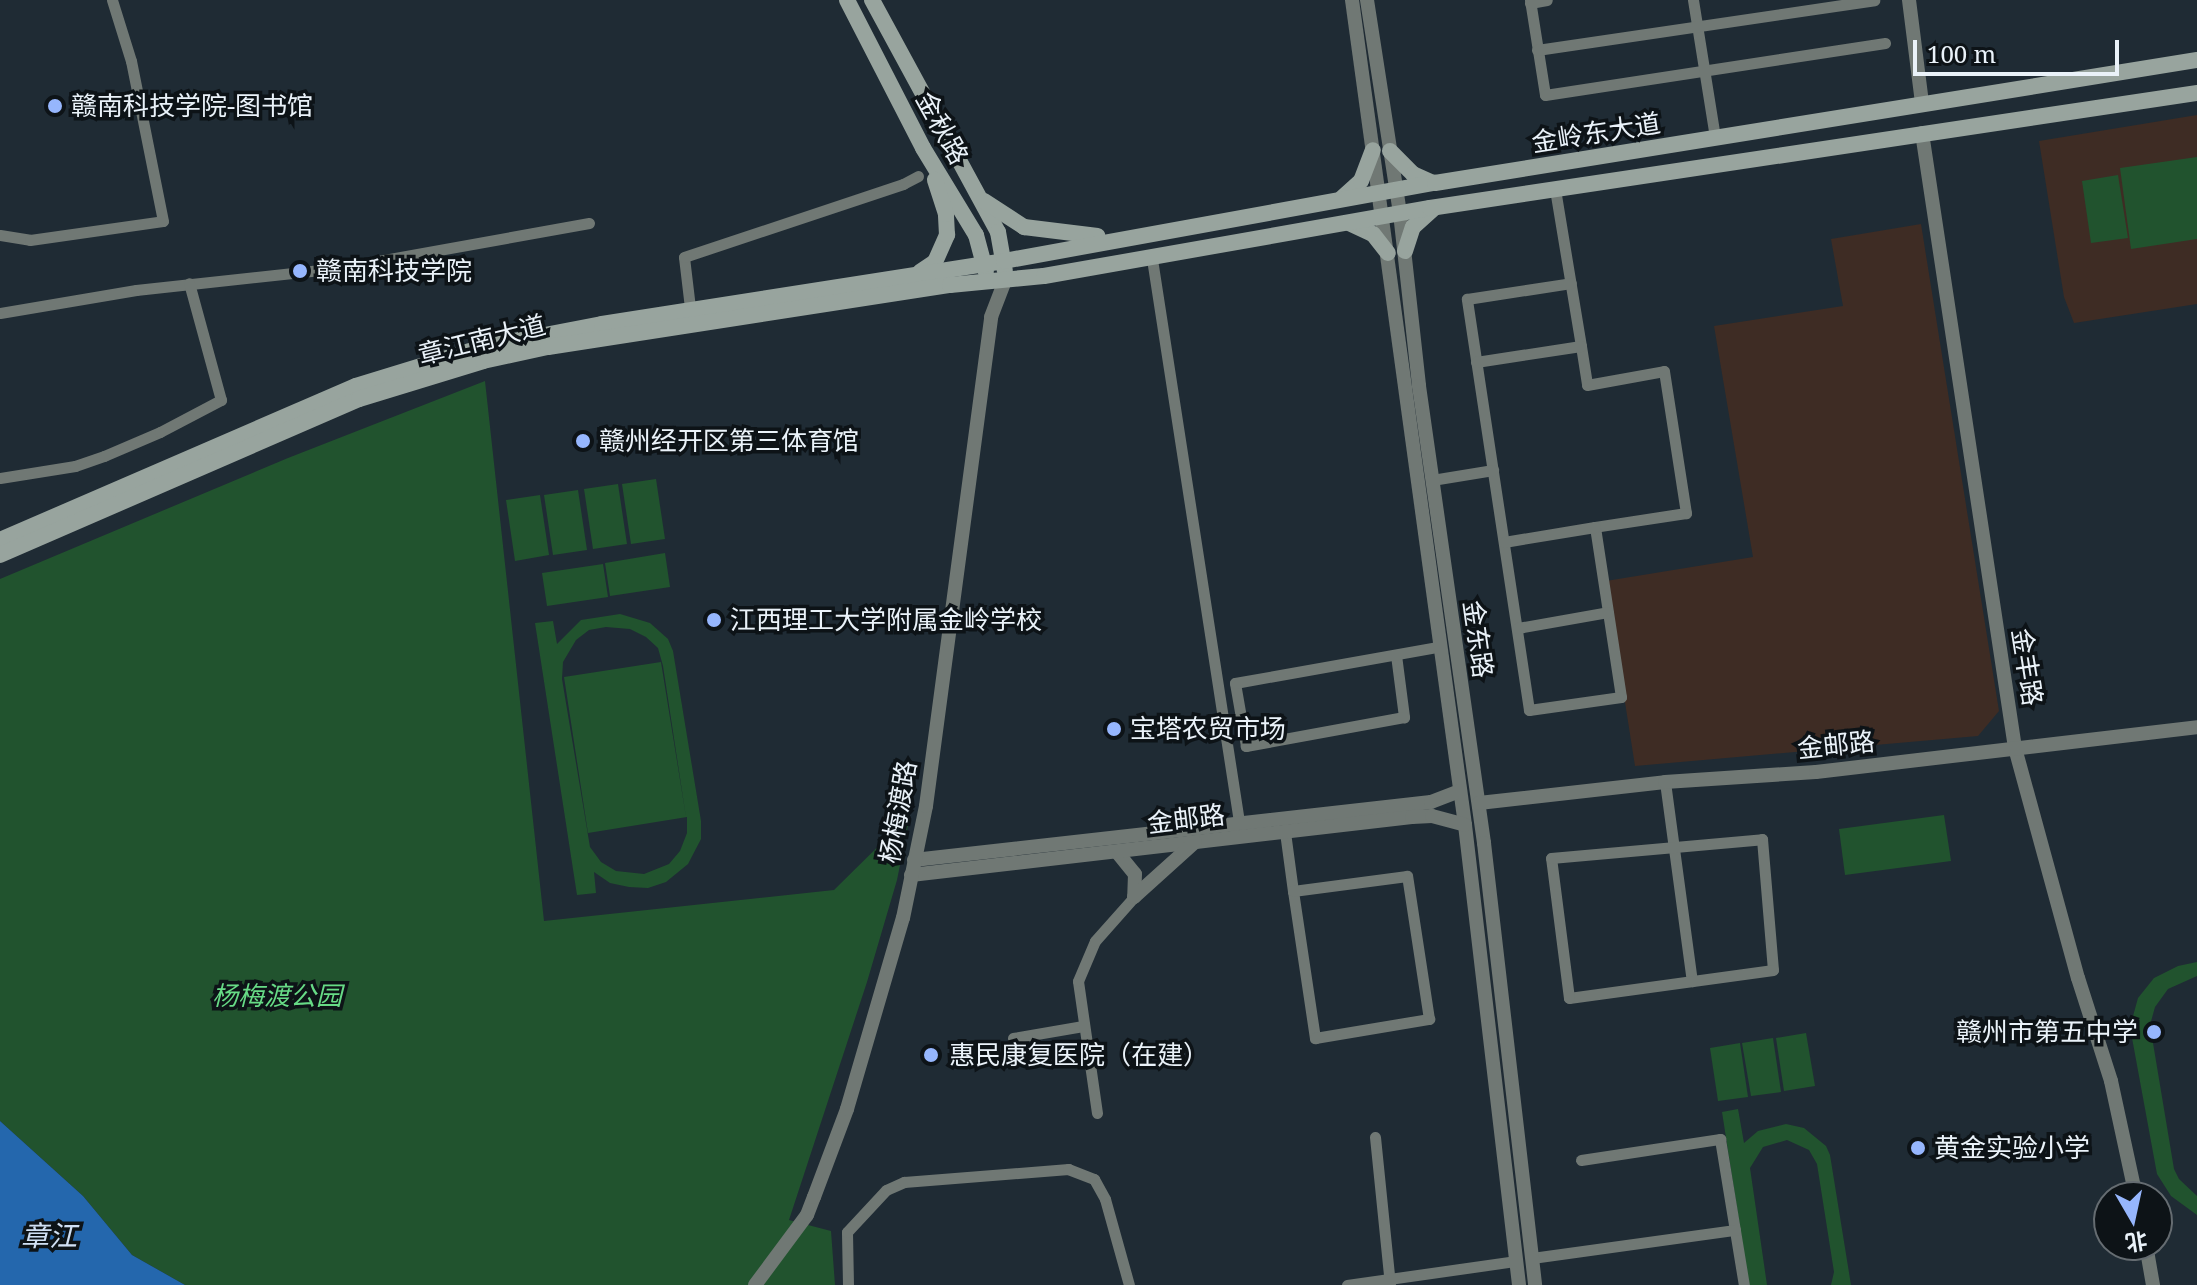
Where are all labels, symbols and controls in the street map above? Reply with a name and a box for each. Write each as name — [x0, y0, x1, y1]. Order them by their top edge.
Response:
scale bar — [1917, 24, 2123, 74]
text: 100 m — [1927, 37, 1996, 70]
street label: 金秋路 — [909, 86, 975, 170]
place label: 赣南科技学院-图书馆 — [71, 90, 313, 122]
marker: 赣南科技学院-图书馆 — [46, 97, 64, 115]
street label: 金岭东大道 — [1529, 107, 1663, 159]
place label: 赣南科技学院 — [316, 255, 472, 287]
marker: 赣南科技学院 — [291, 262, 309, 280]
street label: 章江南大道 — [415, 309, 549, 371]
place label: 赣州经开区第三体育馆 — [599, 425, 859, 457]
marker: 赣州经开区第三体育馆 — [574, 432, 592, 450]
street label: 金东路 — [1457, 598, 1499, 680]
place label: 江西理工大学附属金岭学校 — [730, 604, 1042, 636]
marker: 江西理工大学附属金岭学校 — [705, 611, 723, 629]
street label: 金丰路 — [2005, 626, 2049, 708]
place label: 宝塔农贸市场 — [1130, 713, 1286, 745]
marker: 宝塔农贸市场 — [1105, 720, 1123, 738]
street label: 金邮路 — [1796, 725, 1876, 765]
street label: 杨梅渡路 — [874, 758, 922, 866]
street label: 金邮路 — [1145, 799, 1227, 839]
park label: 杨梅渡公园 — [212, 980, 342, 1012]
place label: 赣州市第五中学 — [1956, 1016, 2138, 1048]
marker: 赣州市第五中学 — [2145, 1023, 2163, 1041]
place label: 惠民康复医院（在建） — [949, 1039, 1209, 1071]
marker: 惠民康复医院（在建） — [920, 1044, 942, 1066]
place label: 黄金实验小学 — [1934, 1132, 2090, 1164]
marker: 黄金实验小学 — [1909, 1139, 1927, 1157]
north arrow — [2093, 1181, 2173, 1261]
water label: 章江 — [21, 1218, 77, 1252]
text: 北 — [2123, 1226, 2150, 1259]

